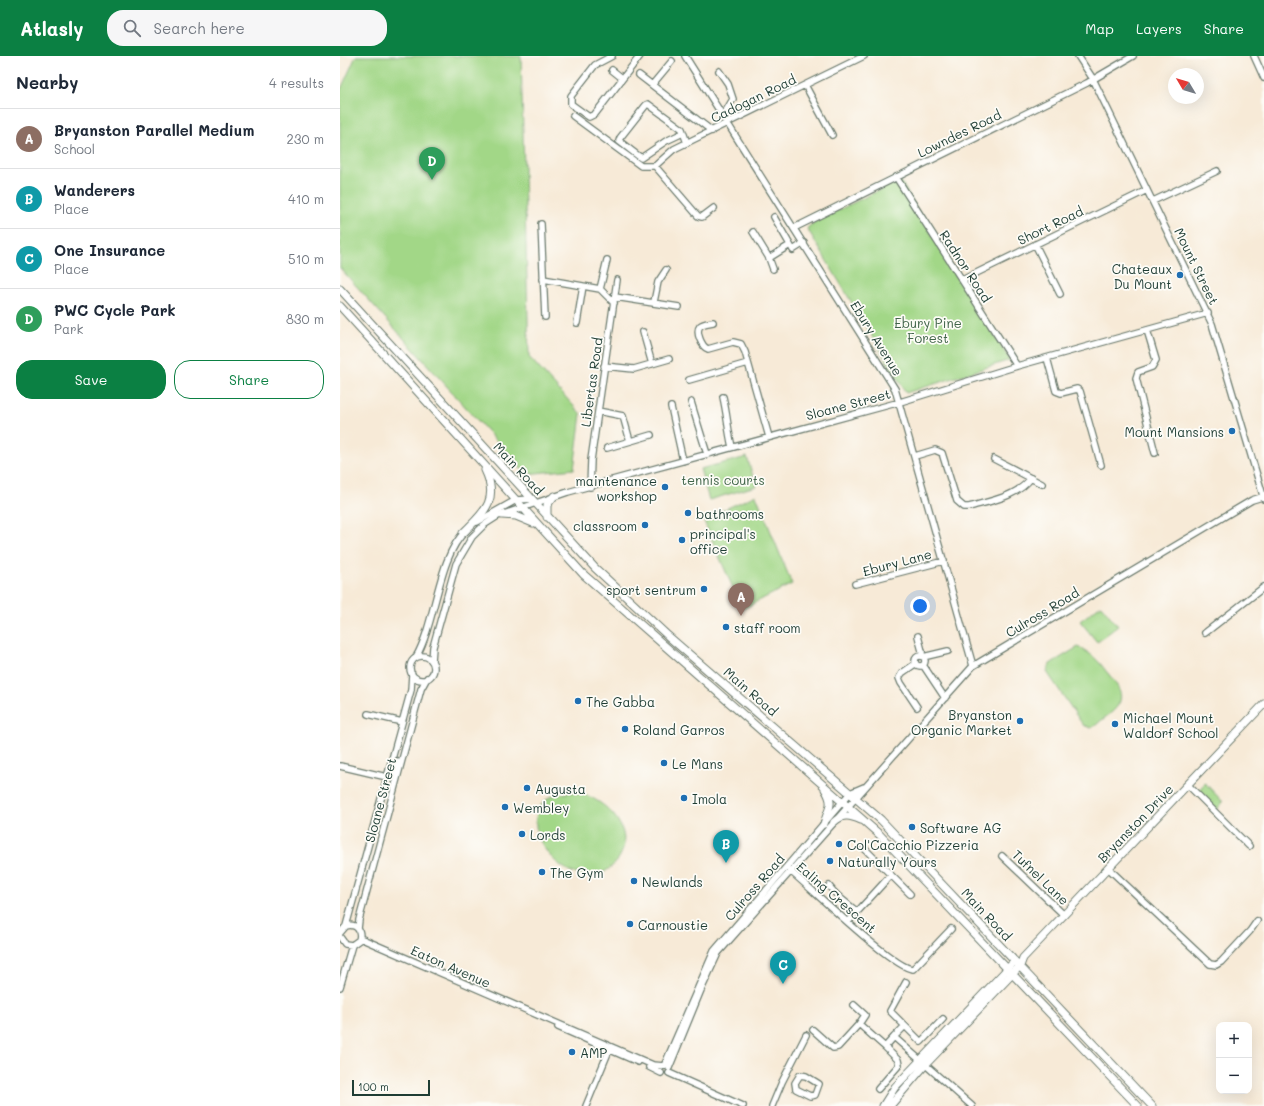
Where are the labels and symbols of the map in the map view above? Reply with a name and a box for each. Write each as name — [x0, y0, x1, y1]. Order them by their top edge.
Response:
north arrow — [1168, 68, 1204, 104]
street label: Cadogan Road — [708, 70, 798, 126]
street label: Lowndes Road — [914, 105, 1004, 161]
pin: D — [419, 147, 445, 180]
street label: Short Road — [1014, 202, 1086, 248]
street label: Mount Street — [1171, 225, 1223, 308]
street label: Radnor Road — [936, 227, 996, 305]
place label: Chateaux Du Mount — [1112, 260, 1172, 292]
marker: Chateaux Du Mount — [1175, 270, 1185, 280]
street label: Ebury Avenue — [847, 297, 907, 379]
park label: Ebury Pine Forest — [894, 314, 962, 346]
street label: Libertas Road — [576, 336, 606, 428]
street label: Sloane Street — [804, 384, 893, 423]
place label: Mount Mansions — [1125, 423, 1224, 440]
marker: Mount Mansions — [1227, 426, 1237, 436]
street label: Main Road — [490, 438, 548, 498]
park label: tennis courts — [681, 471, 765, 488]
place label: maintenance workshop — [575, 472, 657, 504]
marker: maintenance workshop — [660, 482, 670, 492]
place label: bathrooms — [696, 505, 764, 522]
marker: bathrooms — [683, 508, 693, 518]
place label: classroom — [573, 517, 637, 534]
marker: classroom — [640, 520, 650, 530]
place label: principal's office — [690, 525, 756, 557]
marker: principal's office — [677, 535, 687, 545]
street label: Ebury Lane — [861, 545, 933, 579]
place label: sport sentrum — [606, 581, 696, 598]
pin: A — [728, 583, 754, 616]
street label: Culross Road — [1002, 583, 1082, 641]
marker: sport sentrum — [699, 584, 709, 594]
your location — [910, 596, 930, 616]
place label: staff room — [734, 619, 801, 636]
marker: staff room — [721, 622, 731, 632]
street label: Main Road — [720, 663, 782, 719]
place label: The Gabba — [586, 693, 655, 710]
marker: The Gabba — [573, 696, 583, 706]
place label: Bryanston Organic Market — [911, 706, 1012, 738]
place label: Michael Mount Waldorf School — [1123, 709, 1218, 741]
marker: Bryanston Organic Market — [1015, 716, 1025, 726]
marker: Michael Mount Waldorf School — [1110, 719, 1120, 729]
place label: Roland Garros — [633, 721, 725, 738]
marker: Roland Garros — [620, 724, 630, 734]
street label: Sloane Street — [361, 755, 400, 844]
place label: Le Mans — [672, 755, 723, 772]
marker: Le Mans — [659, 758, 669, 768]
place label: Augusta — [535, 780, 586, 797]
street label: Bryanston Drive — [1093, 780, 1177, 866]
marker: Augusta — [522, 783, 532, 793]
place label: Imola — [692, 790, 727, 807]
marker: Imola — [679, 793, 689, 803]
place label: Wembley — [513, 799, 569, 816]
marker: Wembley — [500, 802, 510, 812]
place label: Software AG — [920, 819, 1002, 836]
marker: Software AG — [907, 822, 917, 832]
place label: Lords — [530, 826, 566, 843]
marker: Lords — [517, 829, 527, 839]
pin: B — [713, 830, 739, 863]
place label: Col'Cacchio Pizzeria — [847, 836, 979, 853]
marker: Col'Cacchio Pizzeria — [834, 839, 844, 849]
street label: Tufnel Lane — [1009, 846, 1073, 908]
street label: Culross Road — [720, 850, 788, 924]
place label: Naturally Yours — [838, 853, 937, 870]
marker: Naturally Yours — [825, 856, 835, 866]
street label: Ealing Crescent — [794, 858, 881, 937]
place label: The Gym — [550, 864, 604, 881]
marker: The Gym — [537, 867, 547, 877]
place label: Newlands — [642, 873, 703, 890]
marker: Newlands — [629, 876, 639, 886]
street label: Main Road — [958, 884, 1016, 944]
place label: Carnoustie — [638, 916, 708, 933]
marker: Carnoustie — [625, 919, 635, 929]
street label: Eaton Avenue — [409, 941, 493, 991]
pin: C — [770, 951, 796, 984]
place label: AMP — [580, 1044, 607, 1061]
marker: AMP — [567, 1047, 577, 1057]
scale bar — [352, 1078, 430, 1097]

